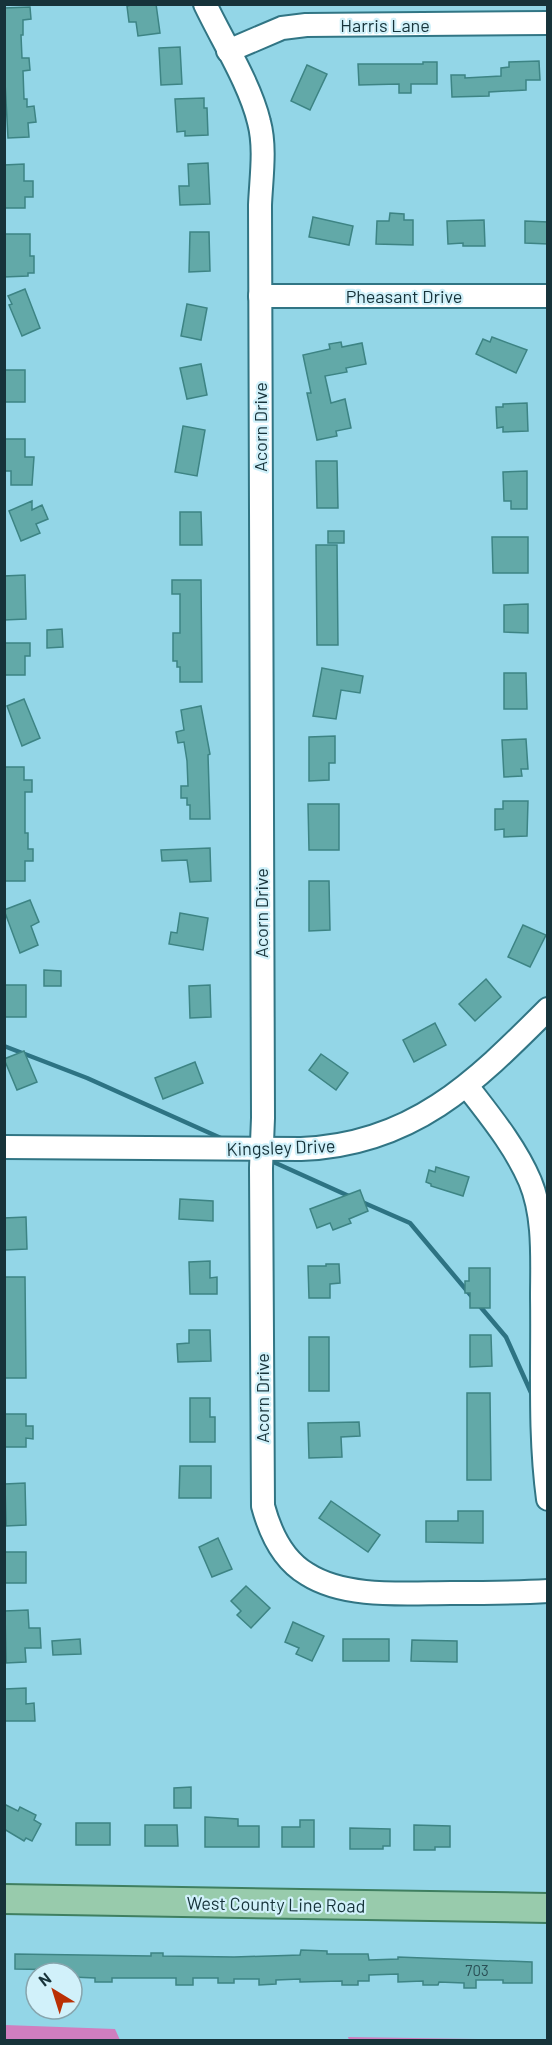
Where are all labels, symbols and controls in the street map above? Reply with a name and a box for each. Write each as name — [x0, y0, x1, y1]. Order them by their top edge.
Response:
street label: Harris Lane — [340, 14, 430, 36]
street label: Pheasant Drive — [346, 285, 462, 307]
street label: Acorn Drive — [249, 382, 271, 472]
street label: Acorn Drive — [250, 868, 272, 958]
street label: Kingsley Drive — [226, 1134, 336, 1160]
street label: Acorn Drive — [251, 1353, 273, 1443]
street label: West County Line Road — [186, 1891, 366, 1917]
north arrow — [24, 1961, 84, 2021]
house number: 703 — [465, 1961, 489, 1979]
text: N — [34, 1968, 54, 1990]

